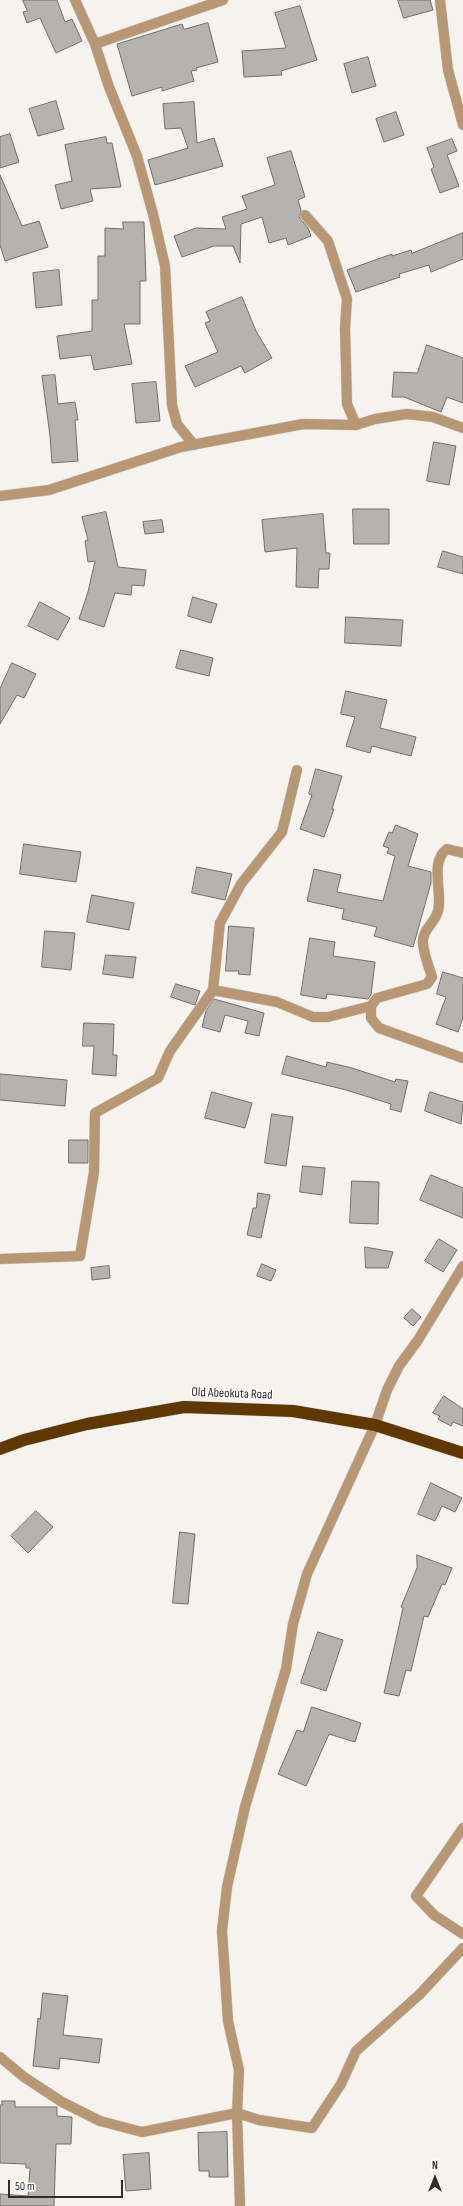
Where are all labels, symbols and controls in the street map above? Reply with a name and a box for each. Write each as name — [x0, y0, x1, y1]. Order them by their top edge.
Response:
street label: Old Abeokuta Road — [191, 1385, 273, 1403]
north arrow — [415, 2158, 455, 2198]
text: N — [432, 2159, 438, 2172]
scale bar — [10, 2172, 125, 2198]
text: 50 m — [15, 2179, 35, 2194]

